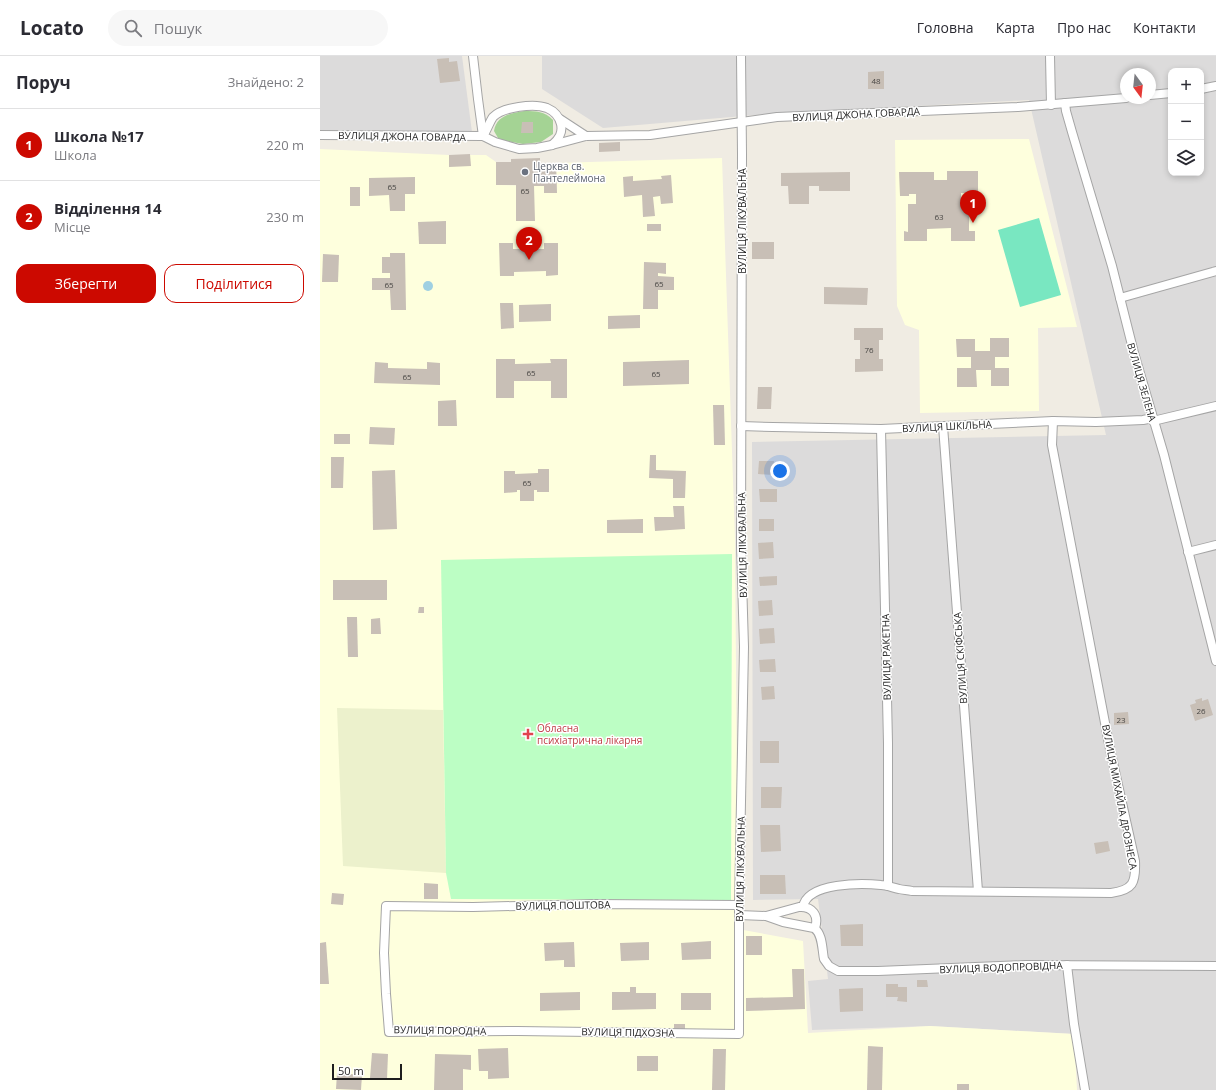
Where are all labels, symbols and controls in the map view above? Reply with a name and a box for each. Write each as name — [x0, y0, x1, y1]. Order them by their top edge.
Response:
search box — [108, 10, 388, 46]
text: Locato — [20, 15, 84, 41]
icon: search — [122, 17, 144, 39]
text: Пошук — [154, 18, 202, 38]
text: Головна — [917, 18, 974, 37]
text: Карта — [996, 18, 1035, 37]
text: Про нас — [1057, 18, 1111, 37]
text: Контакти — [1133, 18, 1196, 37]
north arrow — [1120, 68, 1156, 104]
map controls — [1168, 68, 1204, 176]
button: + — [1168, 68, 1204, 104]
text: Поруч — [16, 71, 71, 94]
text: Знайдено: 2 — [228, 73, 304, 91]
house number: 48 — [871, 75, 881, 86]
street label: ВУЛИЦЯ ДЖОНА ГОВАРДА — [792, 104, 921, 124]
button: − — [1168, 104, 1204, 140]
text: Школа №17 — [54, 126, 144, 146]
street label: ВУЛИЦЯ ДЖОНА ГОВАРДА — [338, 128, 467, 144]
text: 1 — [25, 136, 33, 154]
text: 220 m — [266, 136, 304, 154]
button: layers — [1168, 140, 1204, 176]
text: Школа — [54, 146, 97, 164]
place label: Церква св. Пантелеймона — [533, 159, 605, 185]
marker: Церква св. Пантелеймона — [520, 167, 530, 177]
street label: ВУЛИЦЯ ЛІКУВАЛЬНА — [735, 168, 749, 274]
house number: 65 — [387, 181, 397, 192]
house number: 65 — [520, 185, 530, 196]
pin: 1 — [960, 190, 986, 223]
text: Відділення 14 — [54, 198, 162, 218]
text: 2 — [25, 208, 33, 226]
text: 230 m — [266, 208, 304, 226]
house number: 63 — [934, 211, 944, 222]
text: Місце — [54, 218, 91, 236]
pin: 2 — [516, 227, 542, 260]
button: Зберегти — [16, 264, 156, 303]
button: Поділитися — [164, 264, 304, 303]
house number: 65 — [654, 278, 664, 289]
house number: 65 — [384, 279, 394, 290]
street label: ВУЛИЦЯ ЗЕЛЕНА — [1124, 341, 1160, 424]
house number: 76 — [864, 344, 874, 355]
house number: 65 — [526, 367, 536, 378]
house number: 65 — [651, 368, 661, 379]
house number: 65 — [402, 371, 412, 382]
street label: ВУЛИЦЯ ШКІЛЬНА — [902, 417, 993, 435]
your location — [770, 461, 790, 481]
house number: 65 — [522, 477, 532, 488]
street label: ВУЛИЦЯ ЛІКУВАЛЬНА — [734, 491, 750, 598]
street label: ВУЛИЦЯ СКІФСЬКА — [950, 611, 970, 704]
street label: ВУЛИЦЯ РАКЕТНА — [878, 613, 894, 700]
house number: 26 — [1196, 705, 1206, 716]
house number: 23 — [1116, 714, 1126, 725]
place label: Обласна психіатрична лікарня — [537, 721, 642, 747]
street label: ВУЛИЦЯ МИХАЙЛА ДРОЗНЕСА — [1099, 723, 1141, 872]
marker: Обласна психіатрична лікарня — [522, 728, 534, 740]
street label: ВУЛИЦЯ ЛІКУВАЛЬНА — [732, 815, 748, 922]
street label: ВУЛИЦЯ ПОШТОВА — [515, 897, 611, 913]
street label: ВУЛИЦЯ ВОДОПРОВІДНА — [939, 958, 1064, 976]
street label: ВУЛИЦЯ ПОРОДНА — [393, 1022, 487, 1038]
street label: ВУЛИЦЯ ПІДХОЗНА — [581, 1024, 676, 1040]
scale bar — [332, 1062, 402, 1081]
text: 50 m — [338, 1063, 364, 1078]

